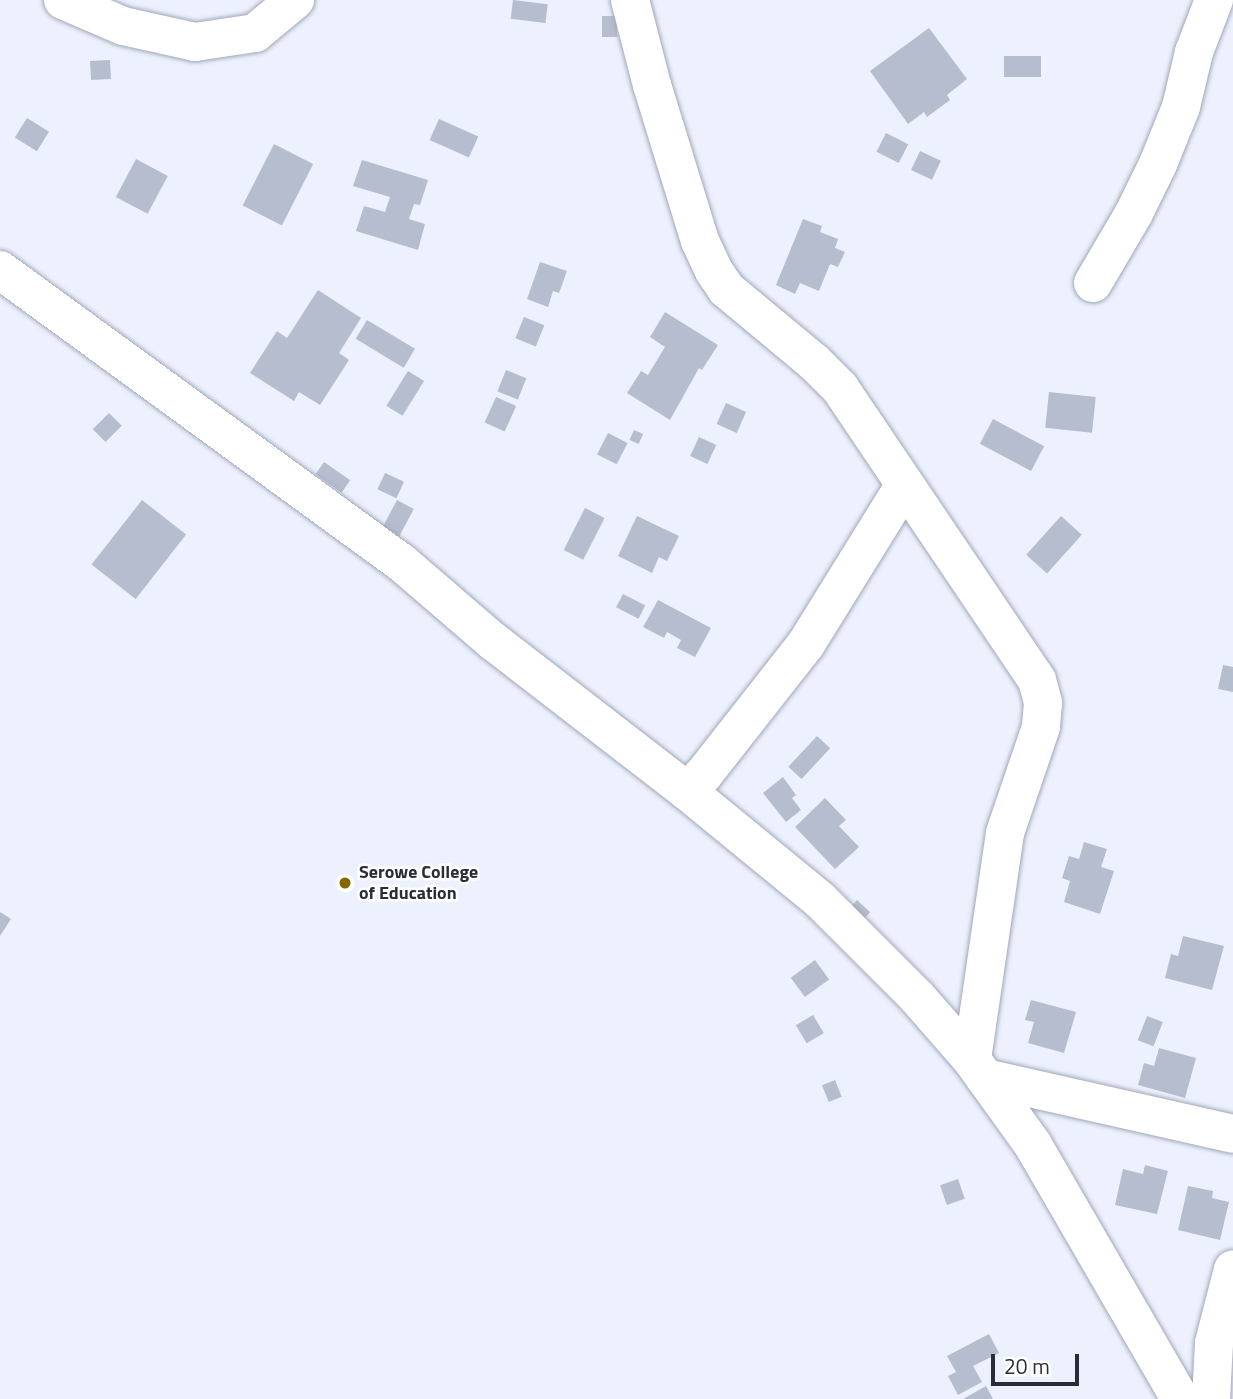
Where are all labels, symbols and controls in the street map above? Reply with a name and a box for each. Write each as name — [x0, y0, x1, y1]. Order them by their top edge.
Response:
place label: Serowe College of Education — [359, 862, 478, 904]
marker: Serowe College of Education — [337, 875, 353, 891]
scale bar — [995, 1340, 1082, 1384]
text: 20 m — [1004, 1350, 1050, 1382]

